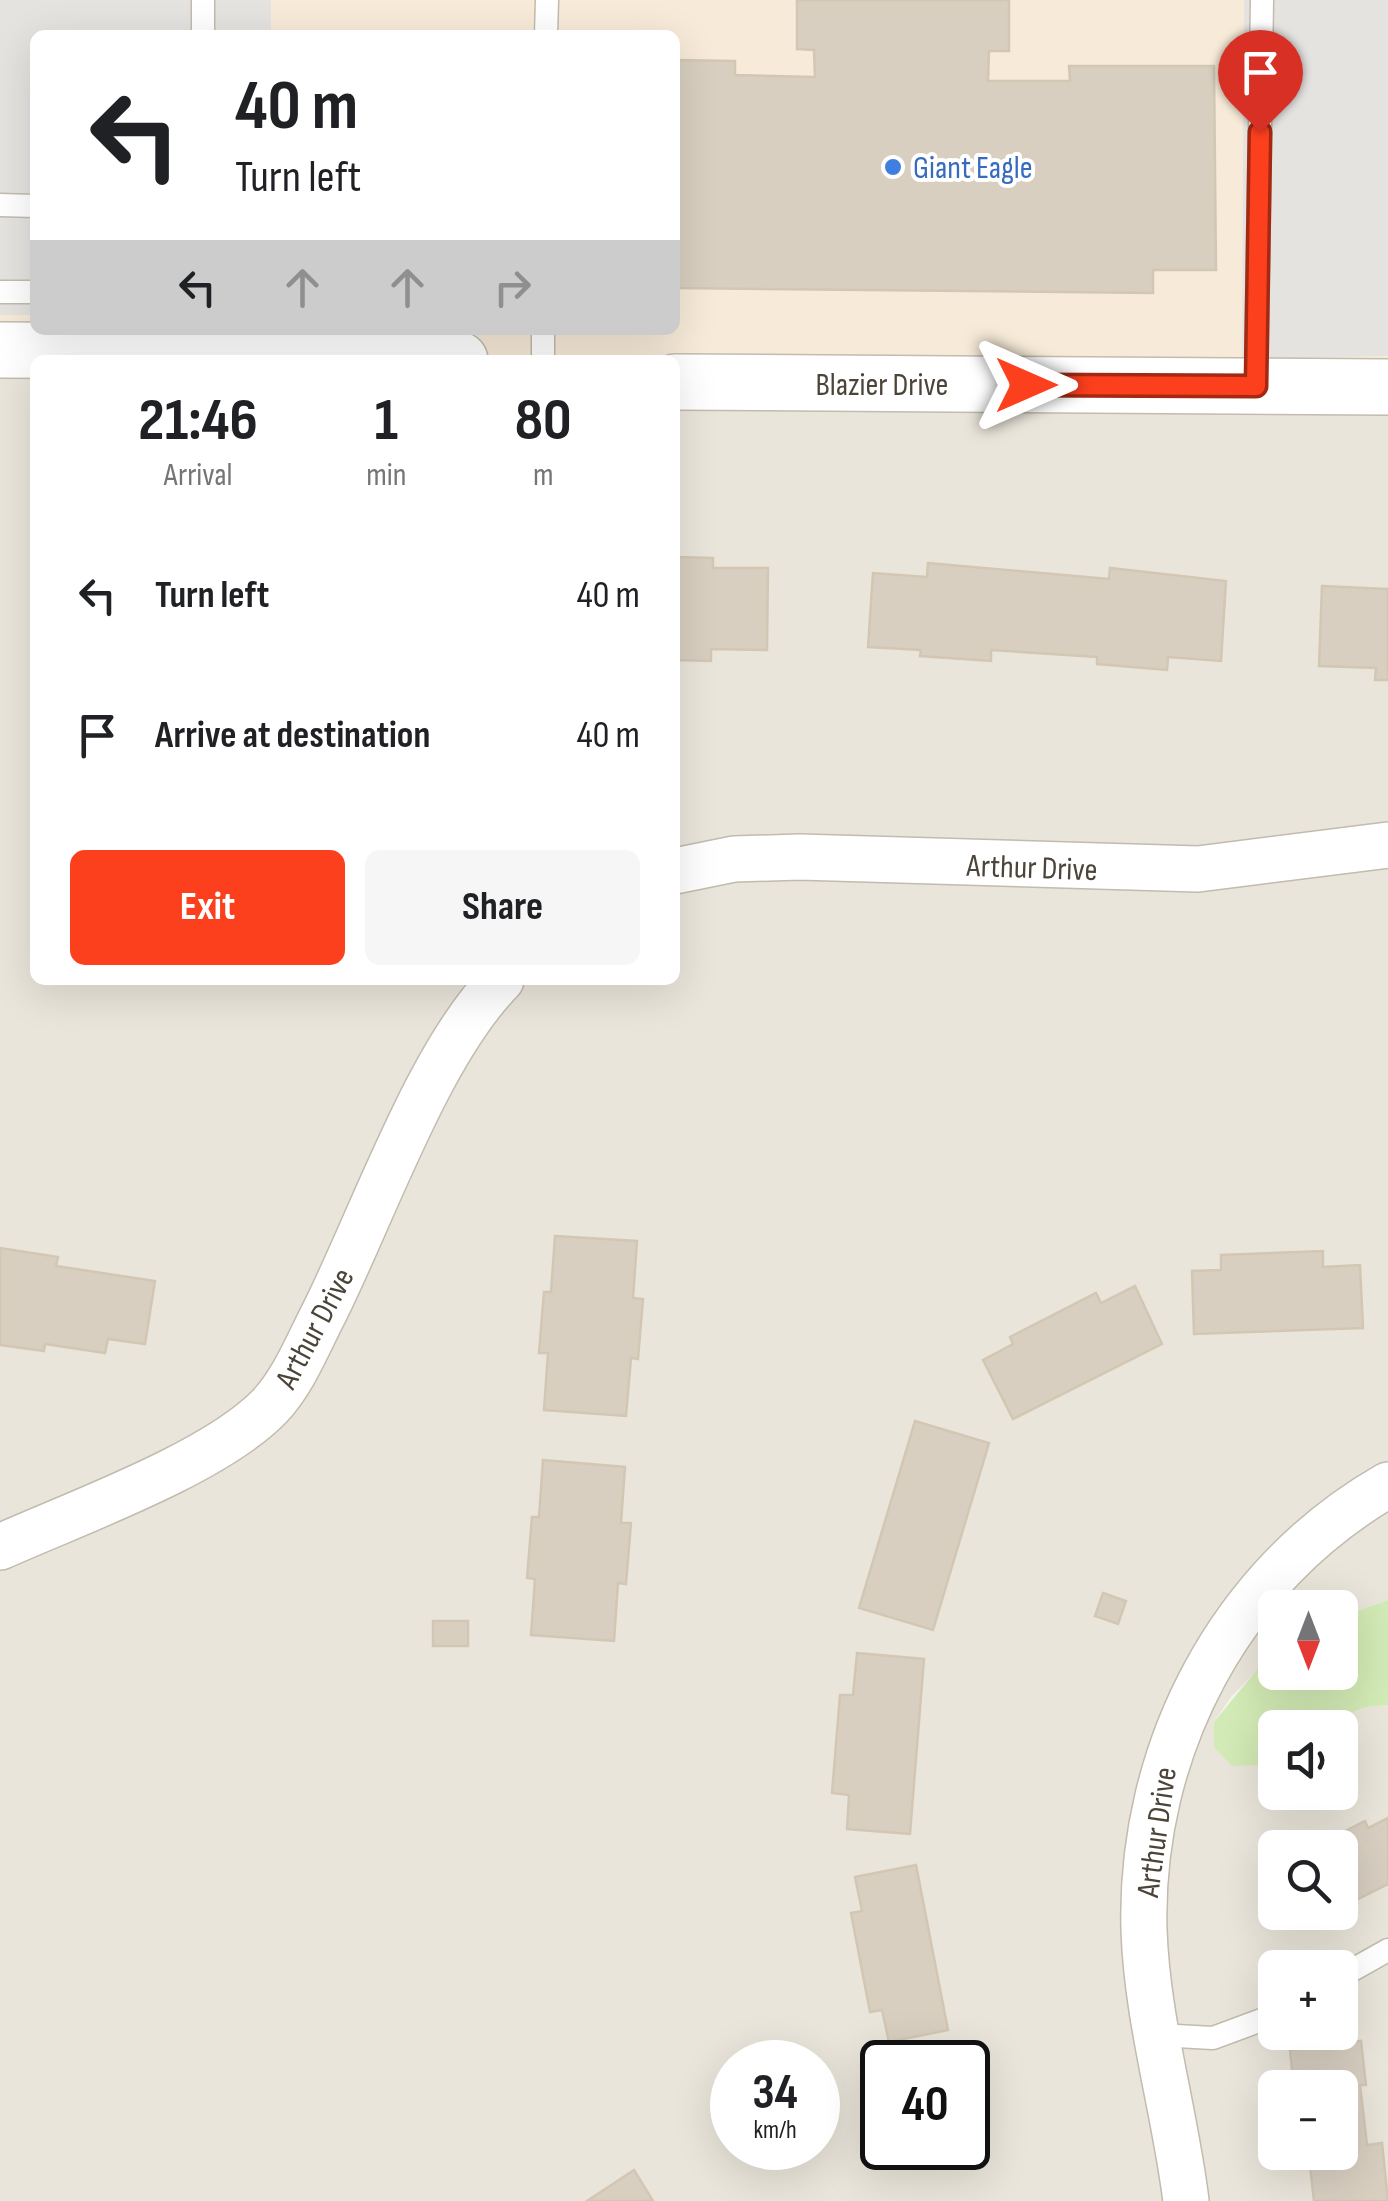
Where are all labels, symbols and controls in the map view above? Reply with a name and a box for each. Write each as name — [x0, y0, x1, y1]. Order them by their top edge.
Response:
pin — [1218, 30, 1303, 133]
icon: arrive — [1233, 45, 1288, 100]
text: 40 m — [235, 65, 358, 149]
icon: left — [70, 70, 200, 200]
place label: Giant Eagle — [913, 149, 1033, 188]
text: Turn left — [235, 150, 361, 205]
marker: Giant Eagle — [882, 156, 904, 178]
icon: left — [170, 260, 225, 315]
icon: ahead — [275, 260, 330, 315]
icon: ahead — [380, 260, 435, 315]
icon: right — [485, 260, 540, 315]
position arrow — [974, 333, 1078, 437]
street label: Blazier Drive — [816, 366, 948, 405]
text: 21:46 — [138, 385, 258, 457]
text: 1 — [374, 385, 398, 457]
text: 80 — [515, 385, 572, 457]
text: Arrival — [164, 456, 232, 495]
text: min — [366, 456, 406, 495]
text: m — [533, 456, 553, 495]
icon: left — [70, 568, 125, 623]
text: Turn left — [155, 573, 269, 618]
text: 40 m — [577, 573, 640, 618]
icon: arrive — [70, 708, 125, 763]
text: Arrive at destination — [155, 713, 430, 758]
text: 40 m — [577, 713, 640, 758]
street label: Arthur Drive — [965, 847, 1098, 890]
button: Exit — [70, 850, 345, 965]
button: Share — [365, 850, 640, 965]
street label: Arthur Drive — [267, 1262, 363, 1397]
north arrow — [1258, 1590, 1358, 1690]
map controls — [1258, 1590, 1358, 2170]
button: sound — [1258, 1710, 1358, 1810]
street label: Arthur Drive — [1129, 1765, 1186, 1901]
button: search — [1258, 1830, 1358, 1930]
button: + — [1258, 1950, 1358, 2050]
speed limit sign: 40 — [860, 2040, 990, 2170]
text: 34 — [752, 2063, 798, 2123]
button: − — [1258, 2070, 1358, 2170]
text: km/h — [753, 2115, 797, 2146]

